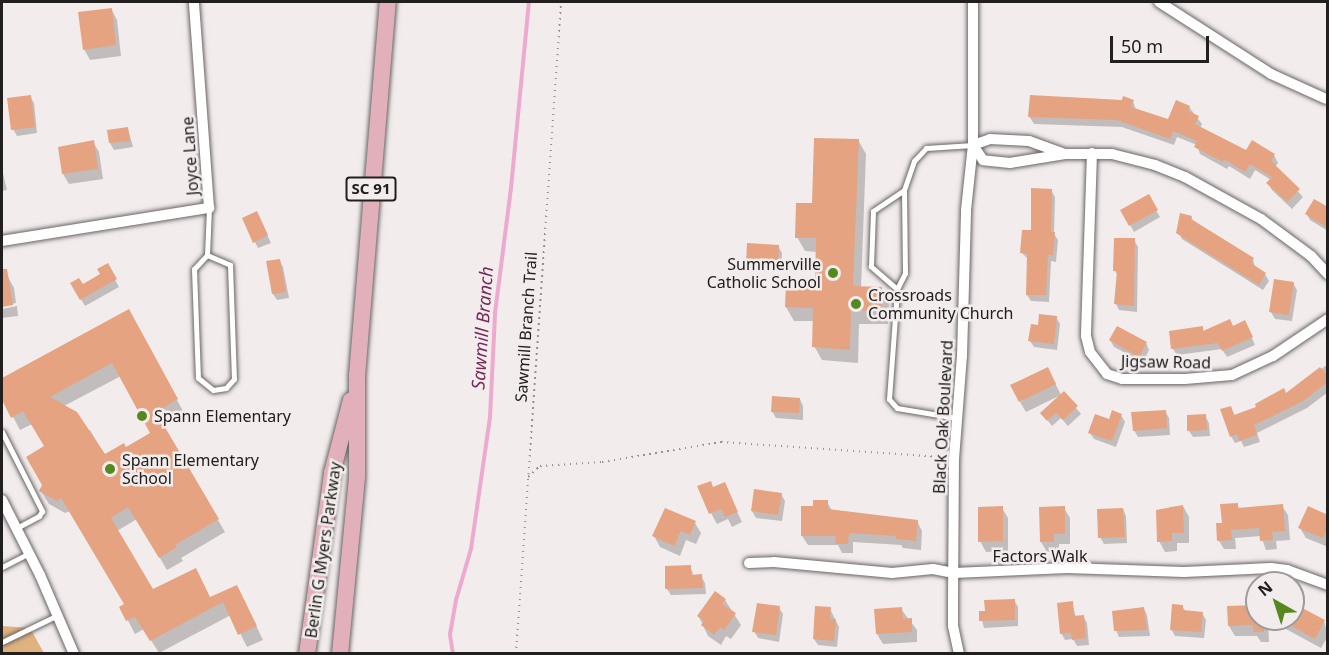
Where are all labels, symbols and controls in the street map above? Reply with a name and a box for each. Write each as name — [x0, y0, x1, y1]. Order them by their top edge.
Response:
scale bar — [1113, 24, 1212, 62]
text: 50 m — [1121, 34, 1163, 58]
street label: Joyce Lane — [178, 116, 202, 196]
road number: SC 91 — [346, 177, 397, 201]
street label: Sawmill Branch Trail — [511, 251, 541, 403]
place label: Summerville Catholic School — [707, 254, 821, 292]
water label: Sawmill Branch — [467, 266, 497, 390]
marker: Summerville Catholic School — [826, 266, 840, 280]
place label: Crossroads Community Church — [868, 285, 1013, 323]
marker: Crossroads Community Church — [849, 297, 863, 311]
street label: Black Oak Boulevard — [929, 340, 957, 494]
street label: Jigsaw Road — [1121, 352, 1211, 372]
place label: Spann Elementary — [154, 406, 291, 426]
marker: Spann Elementary — [135, 409, 149, 423]
place label: Spann Elementary School — [122, 450, 259, 488]
street label: Berlin G Myers Parkway — [301, 461, 345, 639]
marker: Spann Elementary School — [103, 462, 117, 476]
street label: Factors Walk — [992, 546, 1088, 566]
north arrow — [1245, 571, 1305, 631]
text: N — [1253, 576, 1277, 601]

